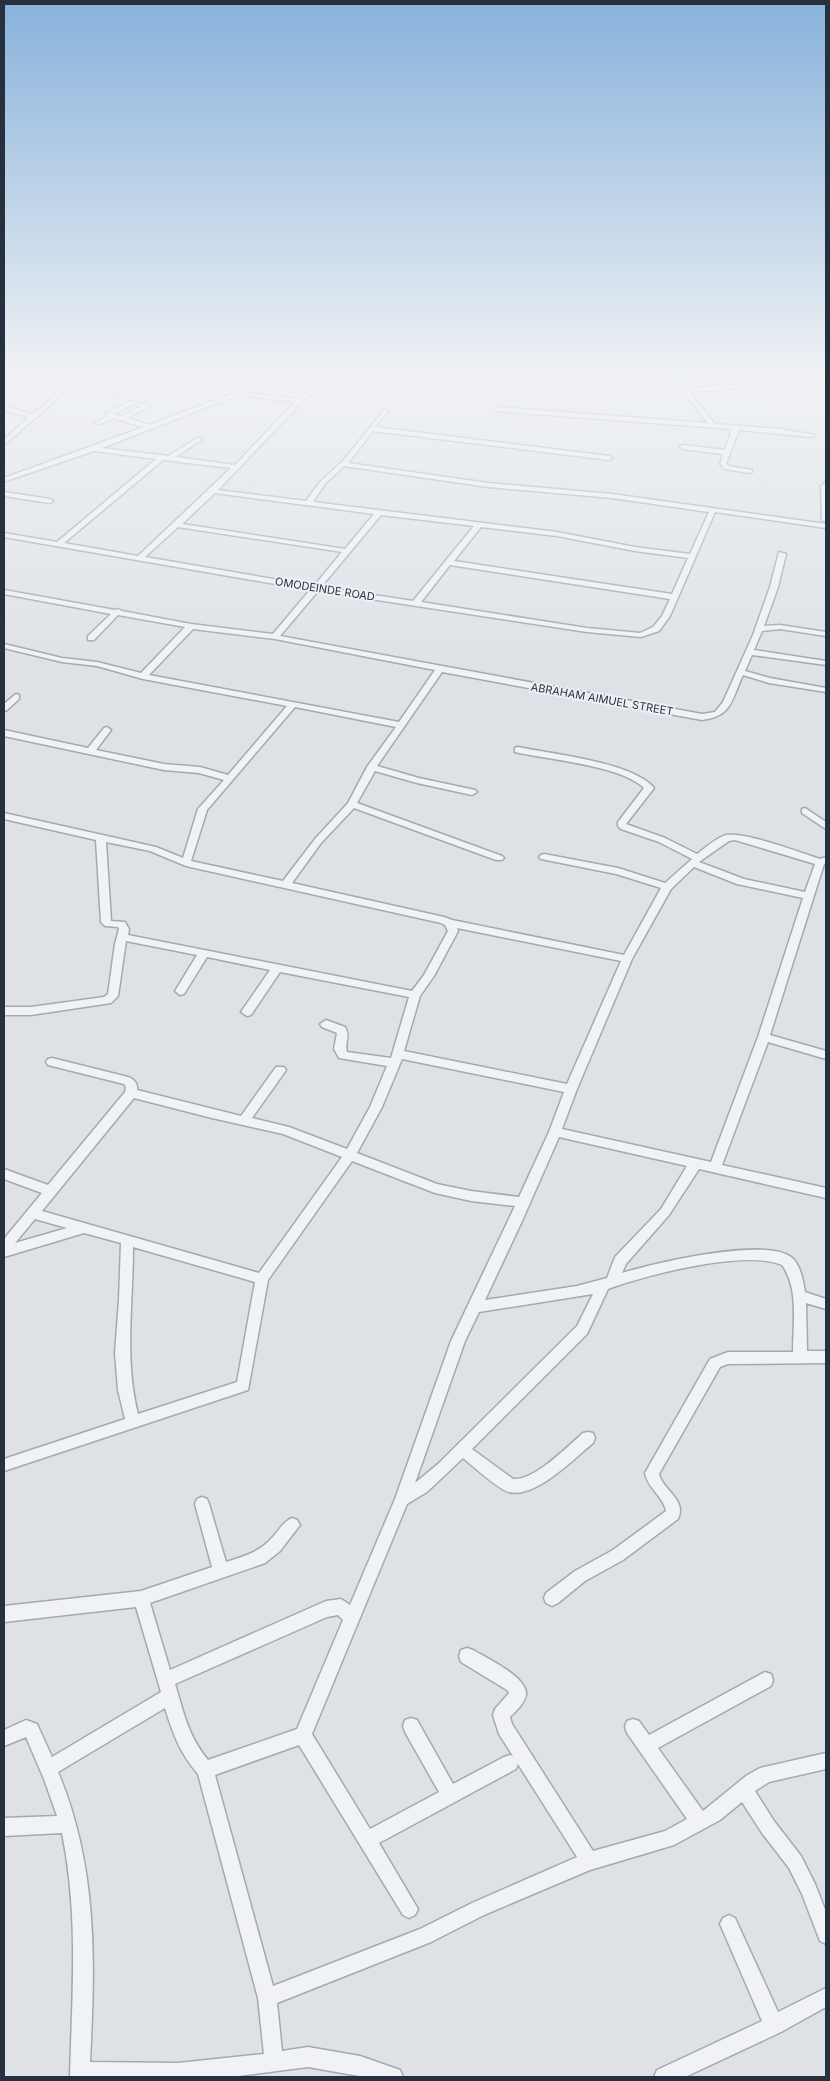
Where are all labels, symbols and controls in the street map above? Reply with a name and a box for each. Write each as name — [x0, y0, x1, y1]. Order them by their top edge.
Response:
street label: OMODEINDE ROAD — [274, 574, 376, 604]
street label: ABRAHAM AIMUEL STREET — [530, 680, 674, 718]

